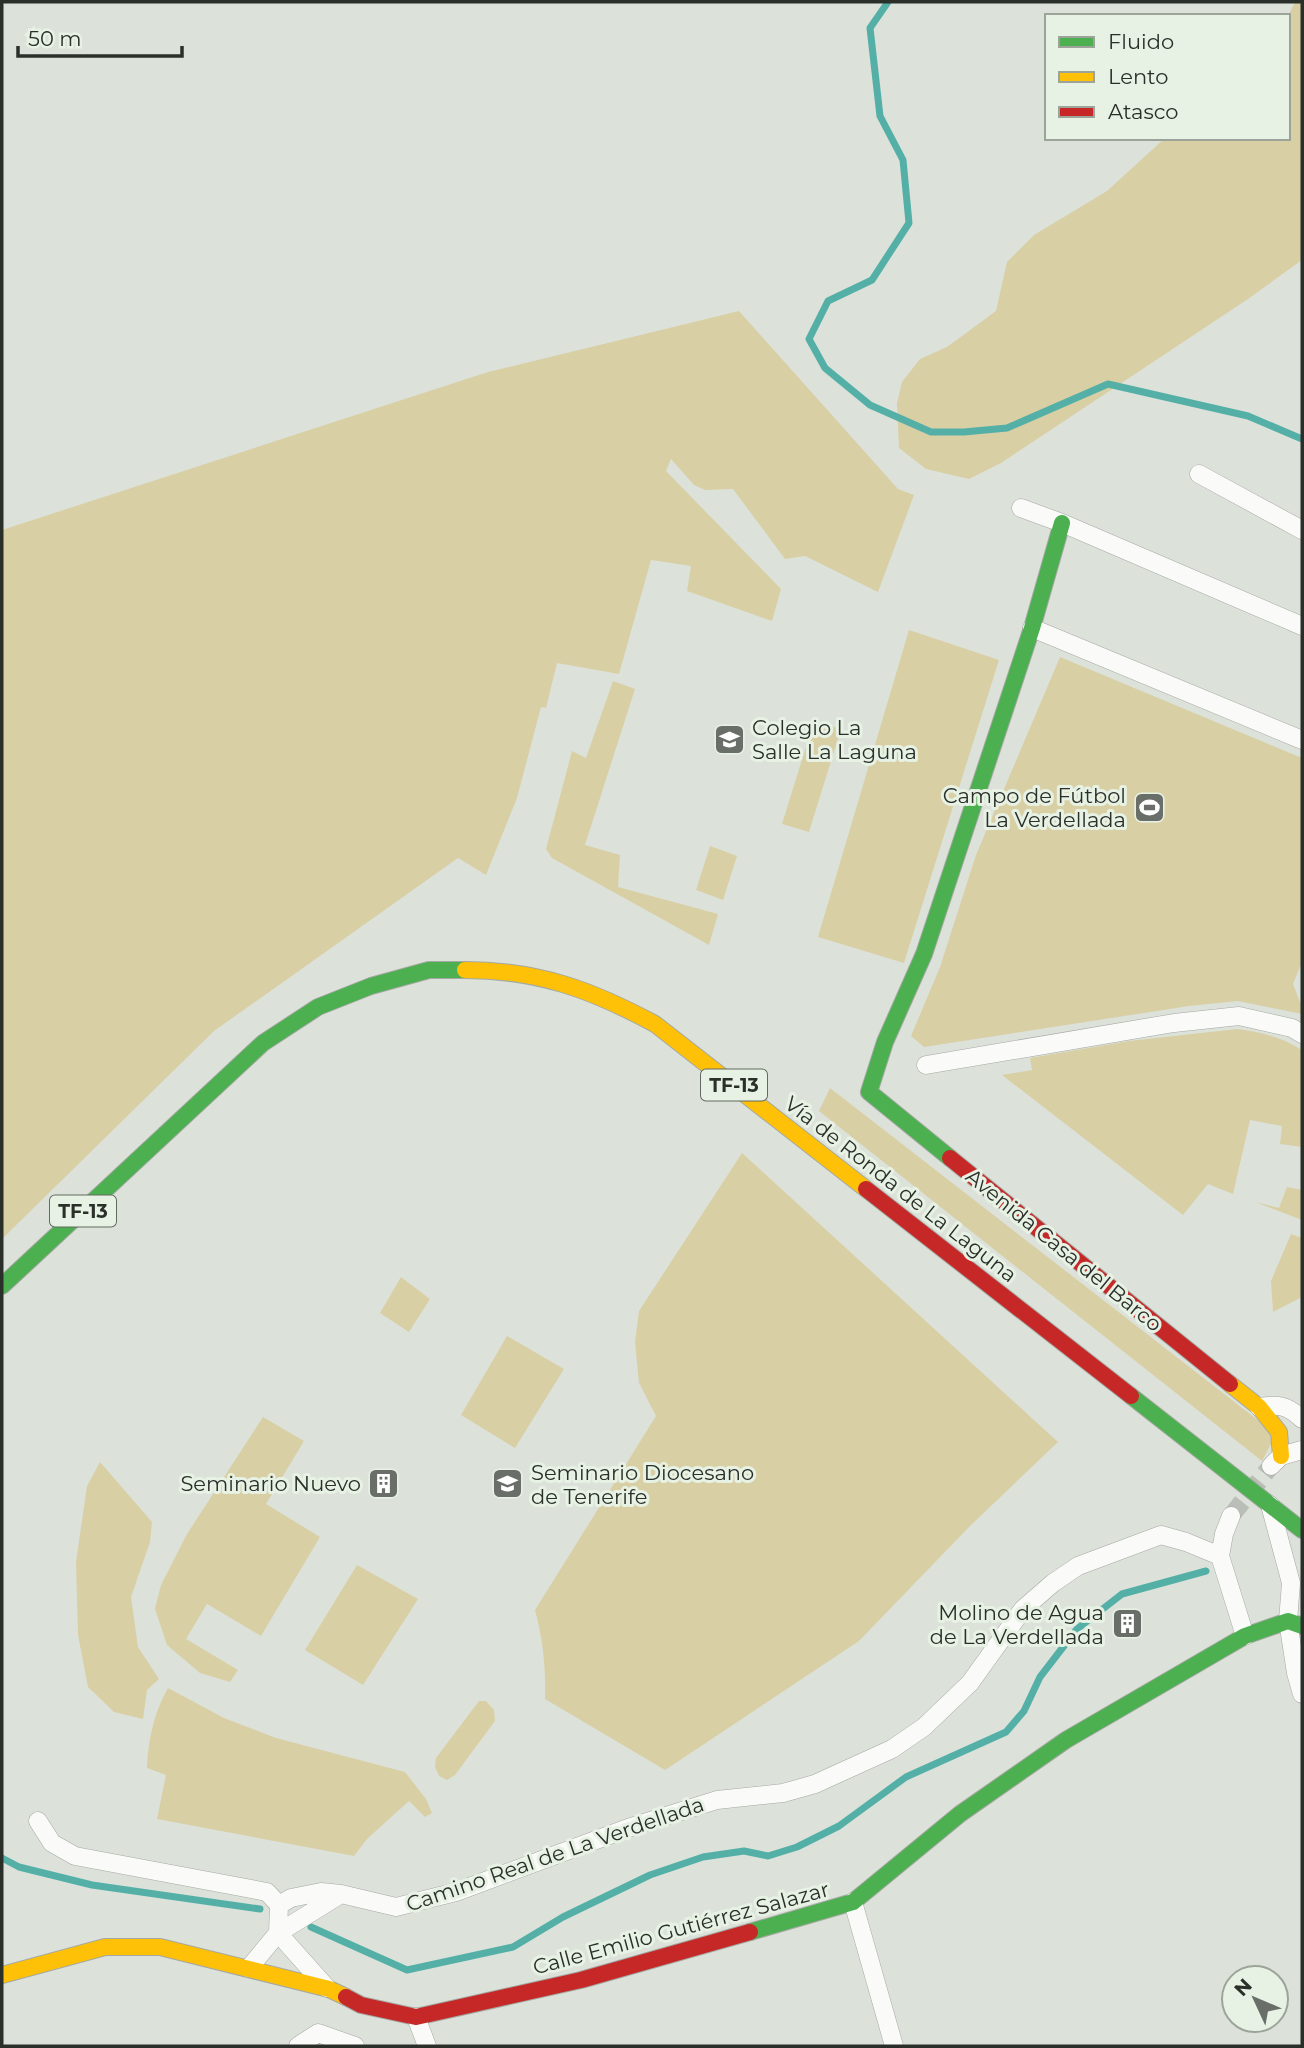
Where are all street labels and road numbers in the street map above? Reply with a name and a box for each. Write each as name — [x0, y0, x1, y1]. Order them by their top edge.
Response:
road number: TF-13 — [701, 1070, 767, 1100]
street label: Vía de Ronda de La Laguna — [780, 1091, 1022, 1287]
street label: Avenida Casa del Barco — [961, 1163, 1167, 1337]
road number: TF-13 — [50, 1196, 116, 1226]
street label: Camino Real de La Verdellada — [403, 1791, 707, 1917]
street label: Calle Emilio Gutiérrez Salazar — [530, 1876, 832, 1980]

